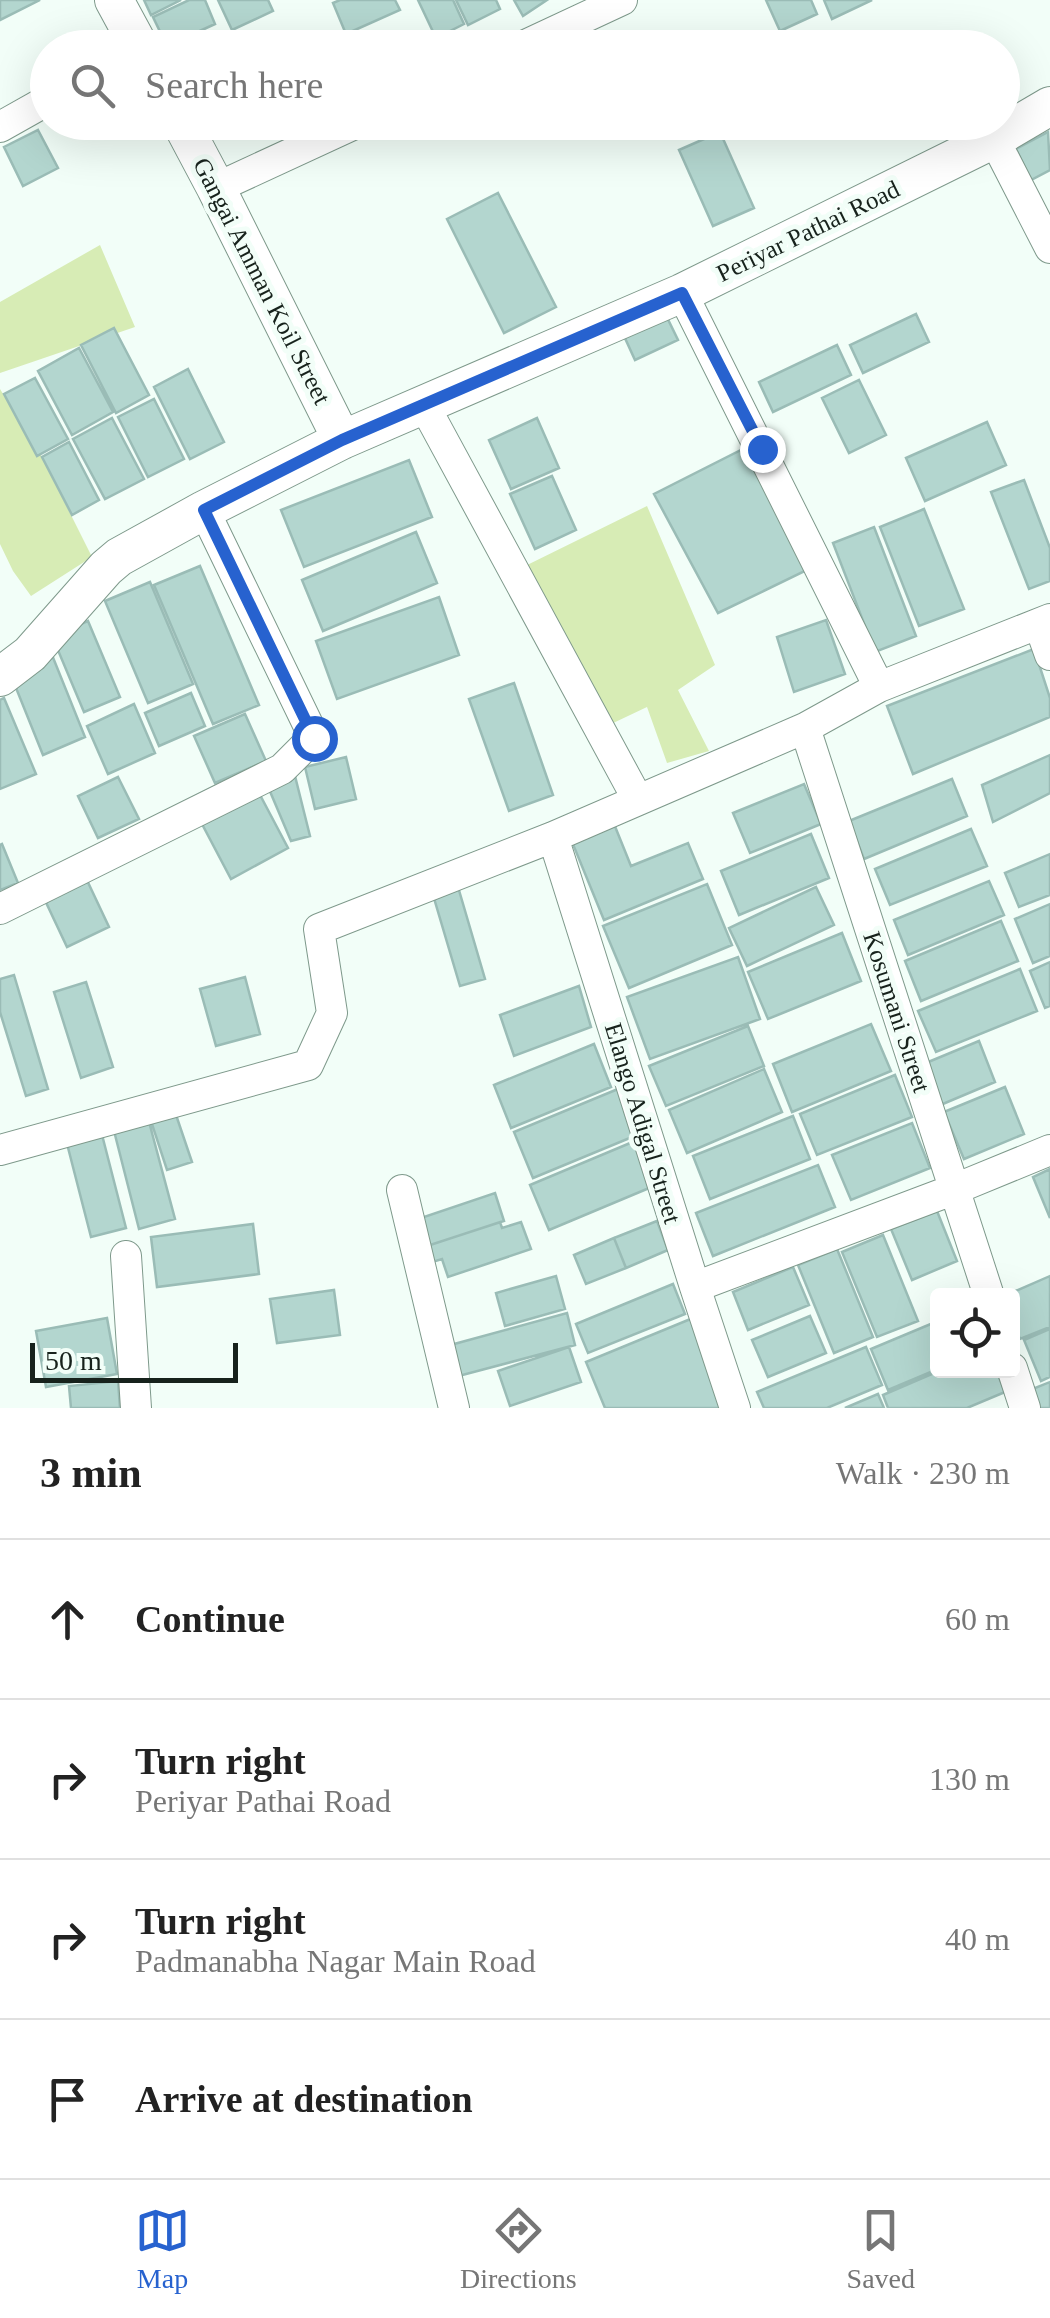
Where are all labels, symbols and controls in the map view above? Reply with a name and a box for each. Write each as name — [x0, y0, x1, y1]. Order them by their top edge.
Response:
search box — [30, 30, 1020, 140]
icon: search — [65, 58, 120, 113]
text: Search here — [145, 64, 323, 106]
street label: Gangai Amman Koil Street — [188, 153, 336, 409]
street label: Periyar Pathai Road — [712, 175, 904, 287]
route end — [740, 427, 786, 473]
route start — [292, 716, 338, 762]
street label: Kosumani Street — [858, 928, 936, 1096]
street label: Elango Adigal Street — [600, 1019, 686, 1227]
map controls — [930, 1288, 1020, 1378]
button: locate — [930, 1288, 1020, 1378]
scale bar — [30, 1338, 238, 1382]
text: 50 m — [45, 1345, 102, 1376]
text: 3 min — [40, 1450, 142, 1496]
text: Walk · 230 m — [836, 1455, 1010, 1491]
icon: ahead — [40, 1592, 95, 1647]
text: Continue — [135, 1598, 285, 1640]
text: 60 m — [945, 1601, 1010, 1637]
text: Turn right — [135, 1740, 306, 1782]
icon: right — [40, 1752, 95, 1807]
text: 130 m — [929, 1761, 1010, 1797]
text: Periyar Pathai Road — [135, 1783, 391, 1819]
text: Turn right — [135, 1900, 306, 1942]
icon: right — [40, 1912, 95, 1967]
text: 40 m — [945, 1921, 1010, 1957]
text: Padmanabha Nagar Main Road — [135, 1943, 536, 1979]
icon: arrive — [40, 2072, 95, 2127]
text: Arrive at destination — [135, 2078, 473, 2120]
tab: Map — [135, 2203, 190, 2295]
tab: Directions — [460, 2203, 577, 2295]
tab: Saved — [847, 2203, 915, 2295]

